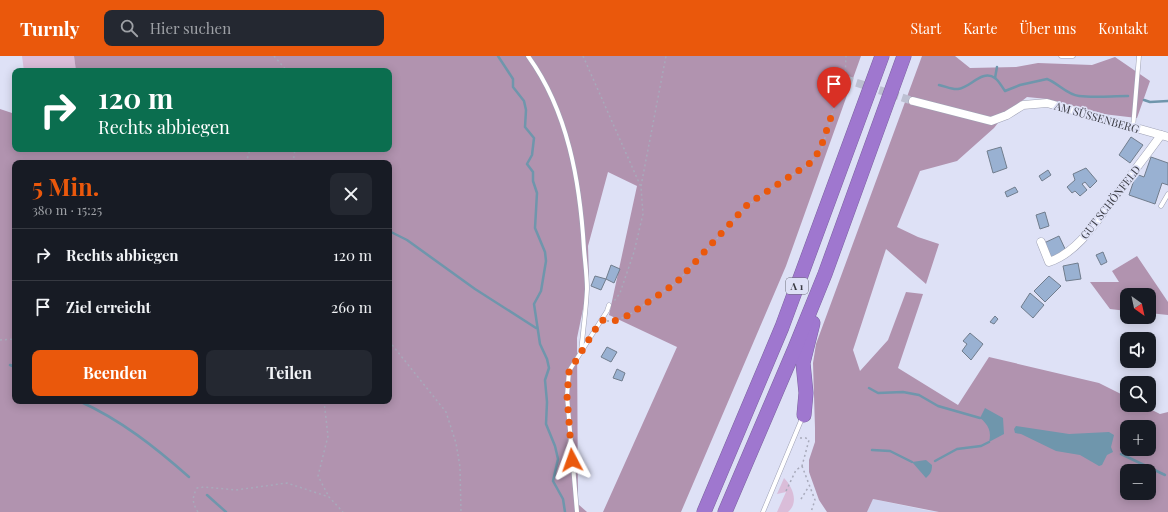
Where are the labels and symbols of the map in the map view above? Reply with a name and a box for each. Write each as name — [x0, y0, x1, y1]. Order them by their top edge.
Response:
pin — [817, 67, 851, 108]
street label: AM SÜSSENBERG — [1052, 98, 1141, 136]
street label: GUT SCHÖNFELD — [1077, 162, 1143, 242]
road number: A 1 — [786, 278, 808, 294]
north arrow — [1120, 288, 1156, 324]
position arrow — [551, 439, 593, 481]

